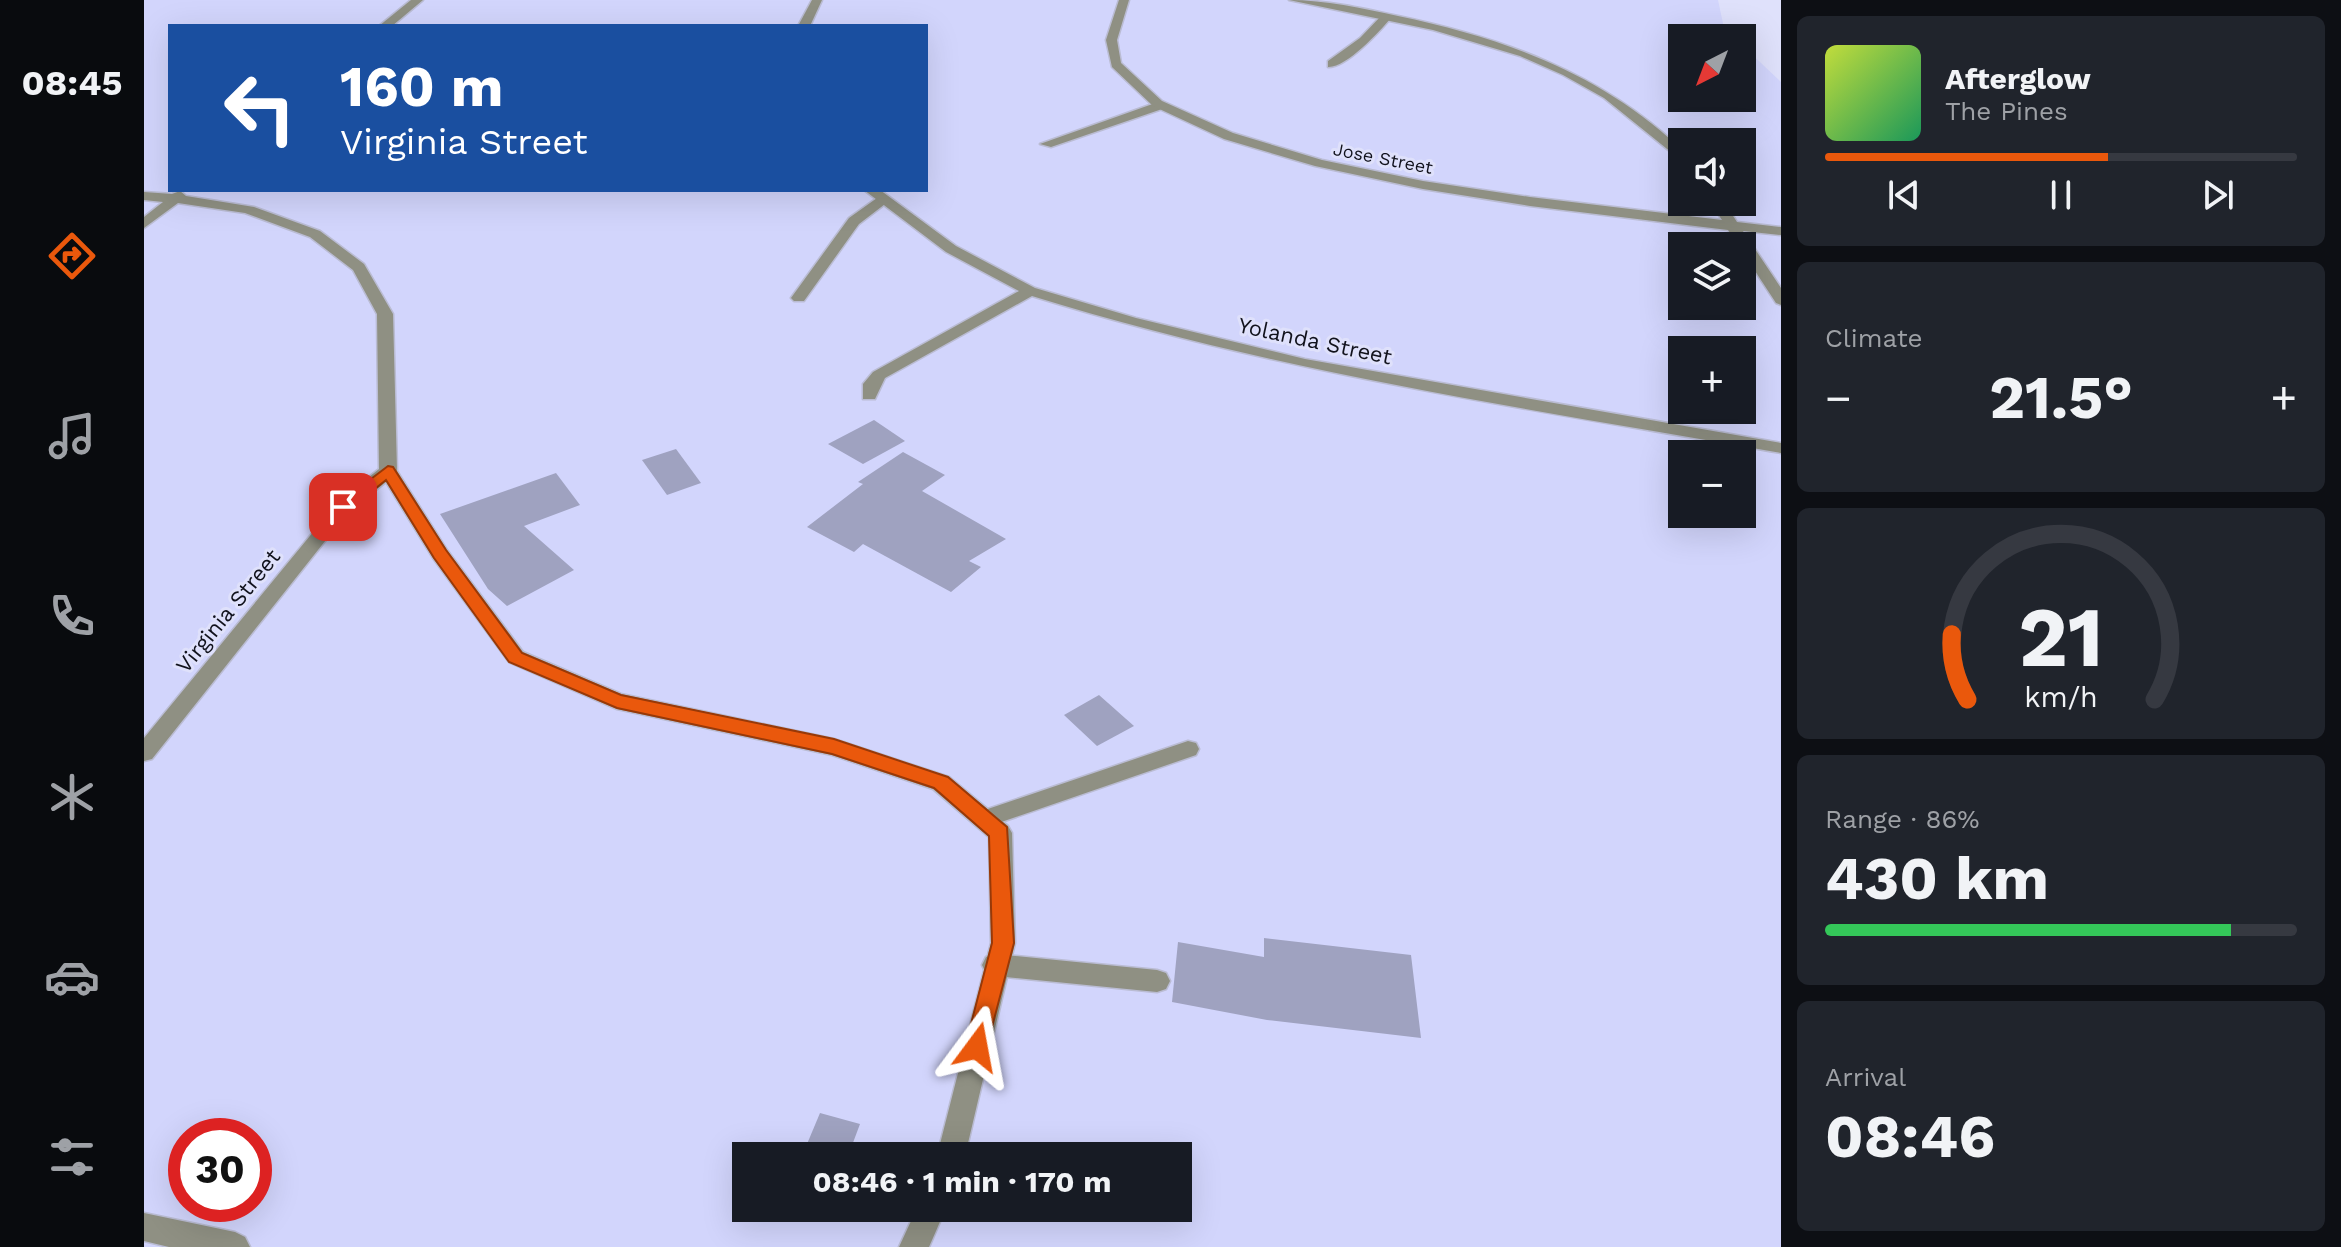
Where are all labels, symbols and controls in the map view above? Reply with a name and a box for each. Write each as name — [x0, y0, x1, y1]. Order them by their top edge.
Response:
north arrow — [1668, 24, 1756, 112]
map controls — [1668, 24, 1756, 528]
text: 160 m — [340, 54, 503, 120]
icon: left — [208, 56, 312, 160]
text: Afterglow — [1945, 61, 2091, 96]
text: 08:45 — [22, 62, 122, 104]
text: The Pines — [1945, 96, 2068, 126]
text: Virginia Street — [340, 121, 587, 163]
button: sound — [1668, 128, 1756, 216]
street label: Jose Street — [1331, 138, 1435, 178]
icon: previous — [1882, 173, 1926, 217]
icon: pause — [2039, 173, 2083, 217]
icon: next — [2196, 173, 2240, 217]
icon: directions — [44, 228, 100, 284]
button: layers — [1668, 232, 1756, 320]
street label: Yolanda Street — [1236, 313, 1394, 369]
text: Climate — [1825, 323, 1923, 353]
button: + — [1668, 336, 1756, 424]
text: 21.5° — [1989, 362, 2133, 433]
text: − — [1825, 372, 1852, 424]
text: + — [2270, 372, 2297, 424]
icon: music — [44, 408, 100, 464]
button: − — [1668, 440, 1756, 528]
pin — [309, 473, 377, 541]
icon: arrive — [321, 485, 365, 529]
street label: Virginia Street — [171, 544, 285, 678]
icon: phone — [44, 588, 100, 644]
text: 21 — [2018, 588, 2104, 685]
text: km/h — [2024, 680, 2098, 714]
icon: climate — [44, 769, 100, 825]
text: Range · 86% — [1825, 804, 1980, 834]
text: 430 km — [1825, 843, 2049, 914]
icon: car — [44, 949, 100, 1005]
position arrow — [935, 1005, 1019, 1089]
text: Arrival — [1825, 1062, 1906, 1092]
text: 08:46 — [1825, 1101, 1995, 1172]
speed limit sign: 30 — [168, 1118, 272, 1222]
icon: filters — [44, 1129, 100, 1185]
text: 08:46 · 1 min · 170 m — [813, 1164, 1111, 1199]

